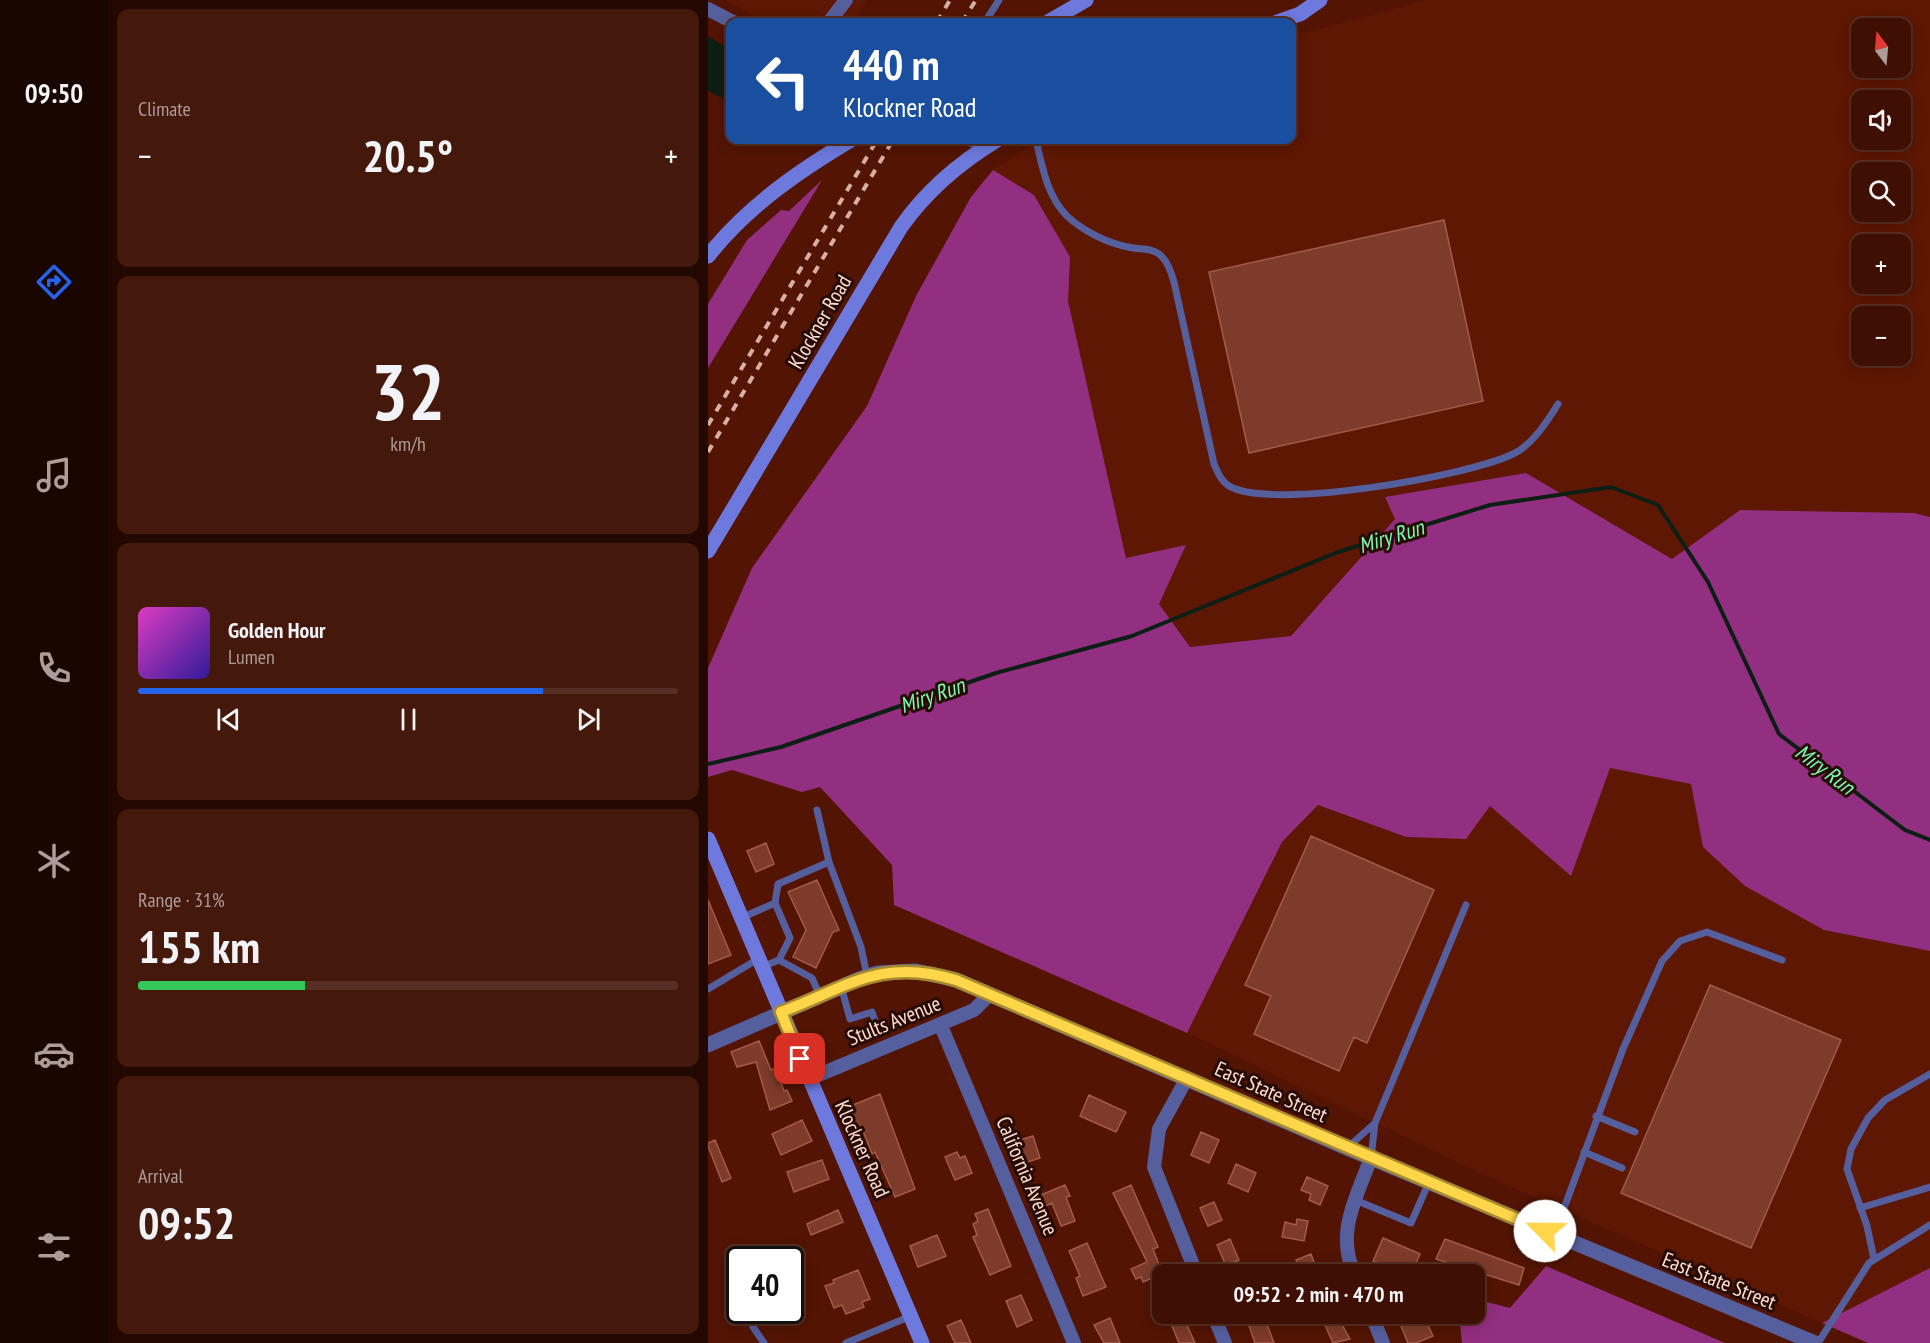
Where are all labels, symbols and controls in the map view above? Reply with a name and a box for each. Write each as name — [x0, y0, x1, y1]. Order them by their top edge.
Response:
north arrow — [1851, 18, 1911, 78]
map controls — [1851, 18, 1911, 366]
text: 440 m — [843, 37, 940, 92]
icon: left — [744, 42, 822, 120]
text: 09:50 — [25, 76, 83, 110]
text: Klockner Road — [843, 90, 977, 124]
button: sound — [1851, 90, 1911, 150]
text: Climate — [138, 96, 191, 122]
text: 20.5° — [363, 126, 453, 184]
text: − — [138, 134, 152, 177]
text: + — [664, 134, 678, 177]
button: search — [1851, 162, 1911, 222]
button: + — [1851, 234, 1911, 294]
icon: directions — [33, 261, 75, 303]
street label: Klockner Road — [782, 270, 857, 373]
button: − — [1851, 306, 1911, 366]
text: 32 — [371, 341, 445, 442]
text: km/h — [390, 431, 426, 457]
icon: music — [33, 454, 75, 496]
water label: Miry Run — [1355, 512, 1428, 559]
text: Golden Hour — [228, 616, 326, 644]
text: Lumen — [228, 644, 275, 670]
icon: phone — [33, 647, 75, 689]
water label: Miry Run — [896, 670, 969, 719]
icon: previous — [212, 703, 245, 736]
icon: pause — [392, 703, 425, 736]
icon: next — [572, 703, 605, 736]
water label: Miry Run — [1790, 738, 1861, 801]
icon: climate — [33, 840, 75, 882]
text: Range · 31% — [138, 887, 225, 913]
text: 155 km — [138, 917, 260, 975]
street label: Stults Avenue — [843, 990, 945, 1052]
icon: car — [33, 1033, 75, 1075]
pin — [774, 1033, 825, 1084]
icon: arrive — [783, 1042, 816, 1075]
street label: East State Street — [1211, 1055, 1332, 1128]
street label: Klockner Road — [829, 1096, 896, 1202]
street label: California Avenue — [990, 1112, 1065, 1239]
text: Arrival — [138, 1163, 183, 1189]
text: 09:52 — [138, 1193, 235, 1251]
position arrow — [1513, 1199, 1577, 1263]
icon: filters — [33, 1226, 75, 1268]
speed limit sign: 40 — [726, 1246, 804, 1324]
street label: East State Street — [1658, 1246, 1780, 1316]
text: 09:52 · 2 min · 470 m — [1233, 1280, 1404, 1308]

